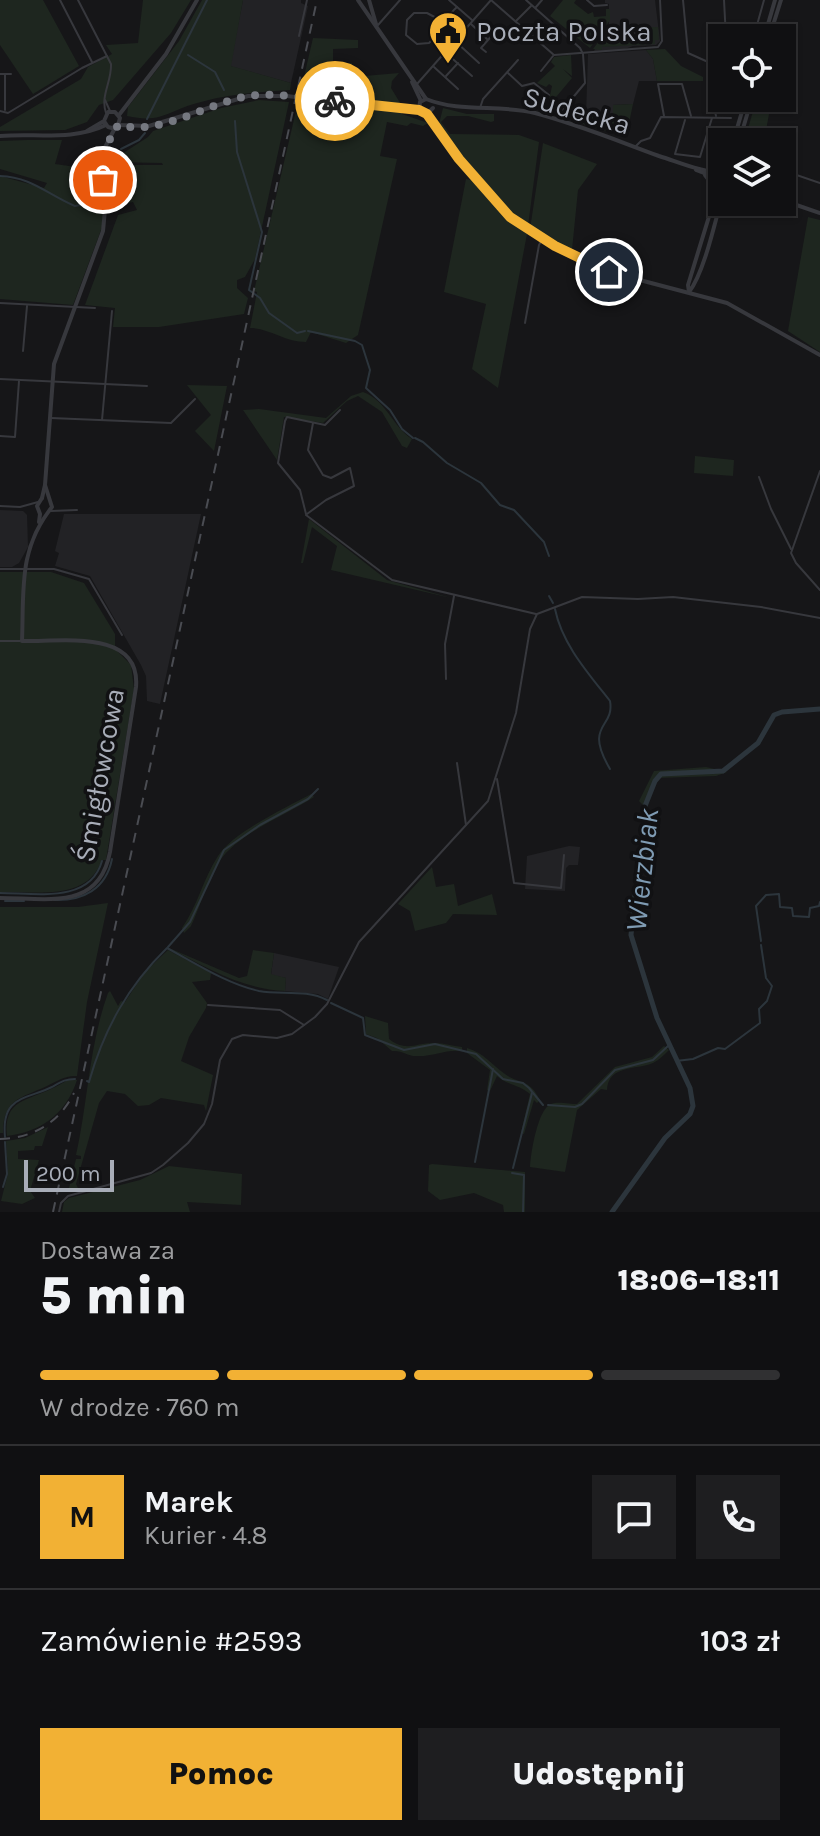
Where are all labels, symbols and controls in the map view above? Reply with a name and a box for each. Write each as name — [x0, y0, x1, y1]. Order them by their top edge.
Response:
public building icon: Poczta Polska — [427, 10, 469, 65]
place label: Poczta Polska — [476, 15, 652, 48]
map controls — [708, 24, 796, 216]
button: locate — [708, 24, 796, 112]
courier — [295, 61, 375, 141]
icon: bike — [313, 79, 357, 123]
street label: Sudecka — [519, 79, 635, 142]
button: layers — [708, 128, 796, 216]
pin — [69, 146, 137, 214]
icon: bag — [81, 158, 125, 202]
pin — [575, 238, 643, 306]
icon: home — [587, 250, 631, 294]
street label: Śmigłowcowa — [68, 685, 131, 865]
water label: Wierzbiak — [618, 806, 666, 933]
scale bar — [24, 1156, 114, 1192]
text: 200 m — [36, 1161, 101, 1187]
text: Dostawa za — [40, 1235, 175, 1266]
text: 18:06–18:11 — [618, 1262, 780, 1298]
text: 5 min — [40, 1265, 187, 1326]
text: W drodze · 760 m — [40, 1392, 240, 1423]
button: chat — [592, 1475, 676, 1559]
button: phone — [696, 1475, 780, 1559]
text: Marek — [144, 1484, 233, 1520]
text: M — [69, 1499, 95, 1535]
text: Kurier · 4.8 — [144, 1520, 268, 1551]
text: Zamówienie #2593 — [40, 1623, 303, 1659]
text: 103 zł — [700, 1623, 780, 1659]
button: Pomoc — [40, 1728, 402, 1820]
button: Udostępnij — [418, 1728, 780, 1820]

